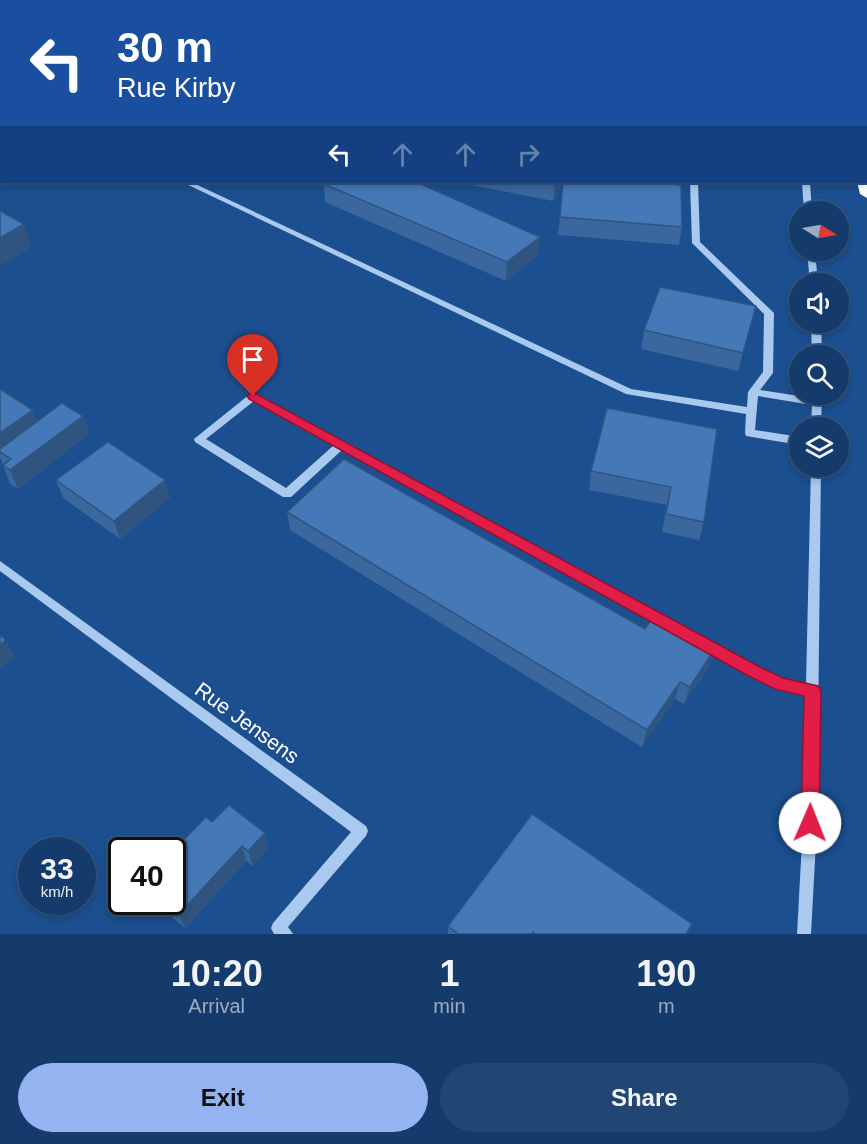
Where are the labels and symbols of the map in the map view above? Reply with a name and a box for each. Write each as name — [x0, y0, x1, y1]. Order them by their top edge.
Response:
north arrow — [789, 201, 849, 261]
pin — [227, 334, 278, 396]
street label: Rue Jensens — [191, 677, 304, 768]
position arrow — [778, 791, 842, 855]
speed limit sign: 40 — [108, 837, 186, 915]

